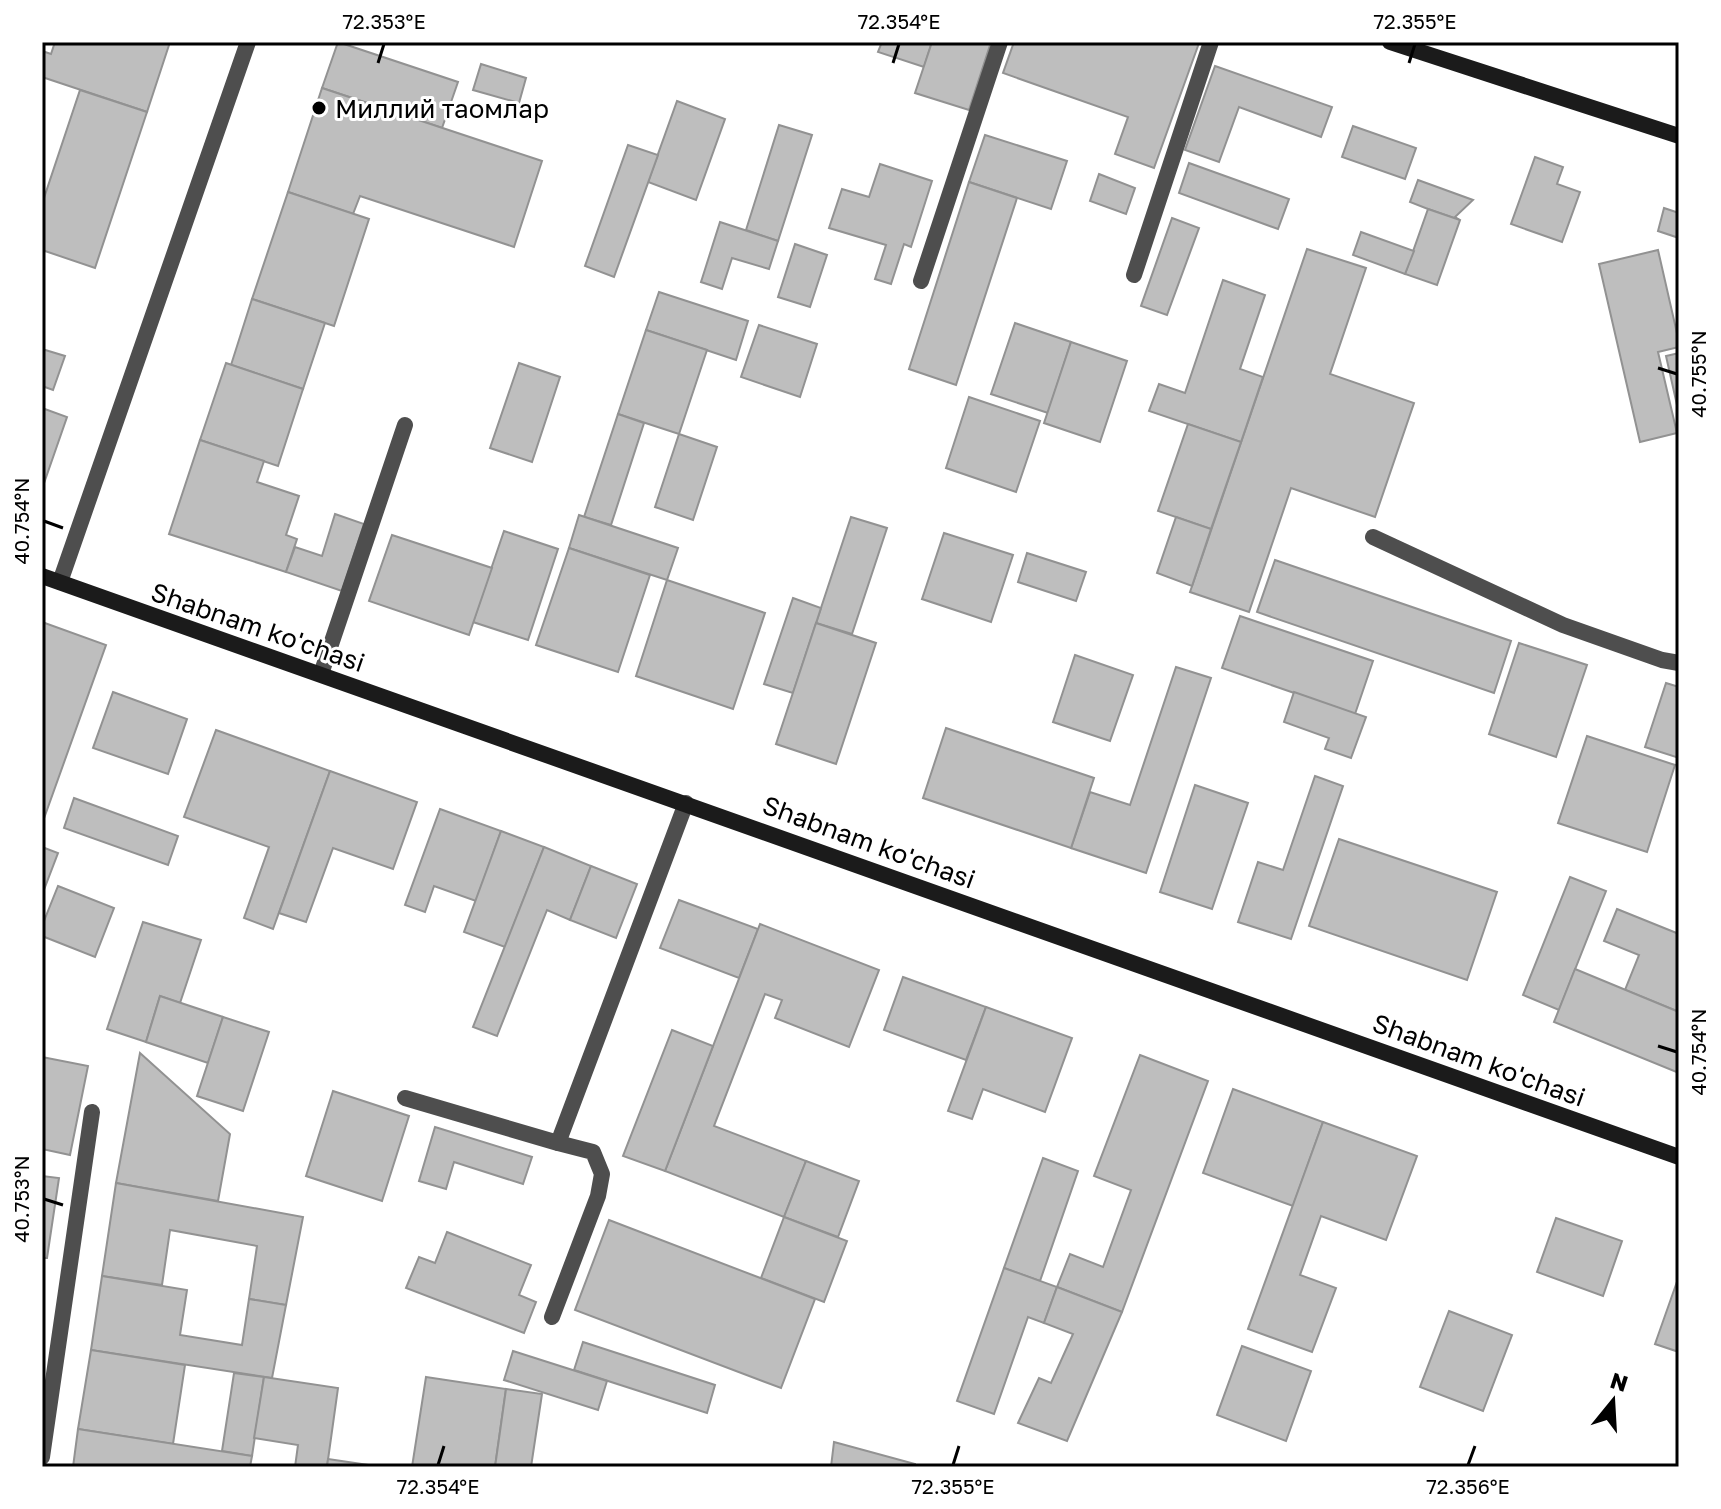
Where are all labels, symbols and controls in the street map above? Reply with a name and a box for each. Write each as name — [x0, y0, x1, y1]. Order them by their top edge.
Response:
text: 72.353°E — [342, 9, 426, 33]
text: 72.354°E — [858, 9, 940, 33]
text: 72.355°E — [1373, 9, 1457, 33]
place label: Миллий таомлар — [335, 93, 549, 124]
marker: Миллий таомлар — [310, 99, 328, 117]
text: 40.755°N — [1686, 330, 1710, 418]
text: 40.754°N — [9, 478, 33, 565]
street label: Shabnam ko'chasi — [147, 576, 369, 678]
street label: Shabnam ko'chasi — [758, 789, 980, 895]
street label: Shabnam ko'chasi — [1368, 1007, 1590, 1113]
text: 40.754°N — [1686, 1009, 1710, 1096]
text: 40.753°N — [9, 1155, 33, 1243]
north arrow — [1573, 1361, 1653, 1441]
text: N — [1607, 1366, 1631, 1397]
text: 72.354°E — [397, 1474, 479, 1498]
text: 72.355°E — [911, 1474, 995, 1498]
text: 72.356°E — [1426, 1474, 1510, 1498]

